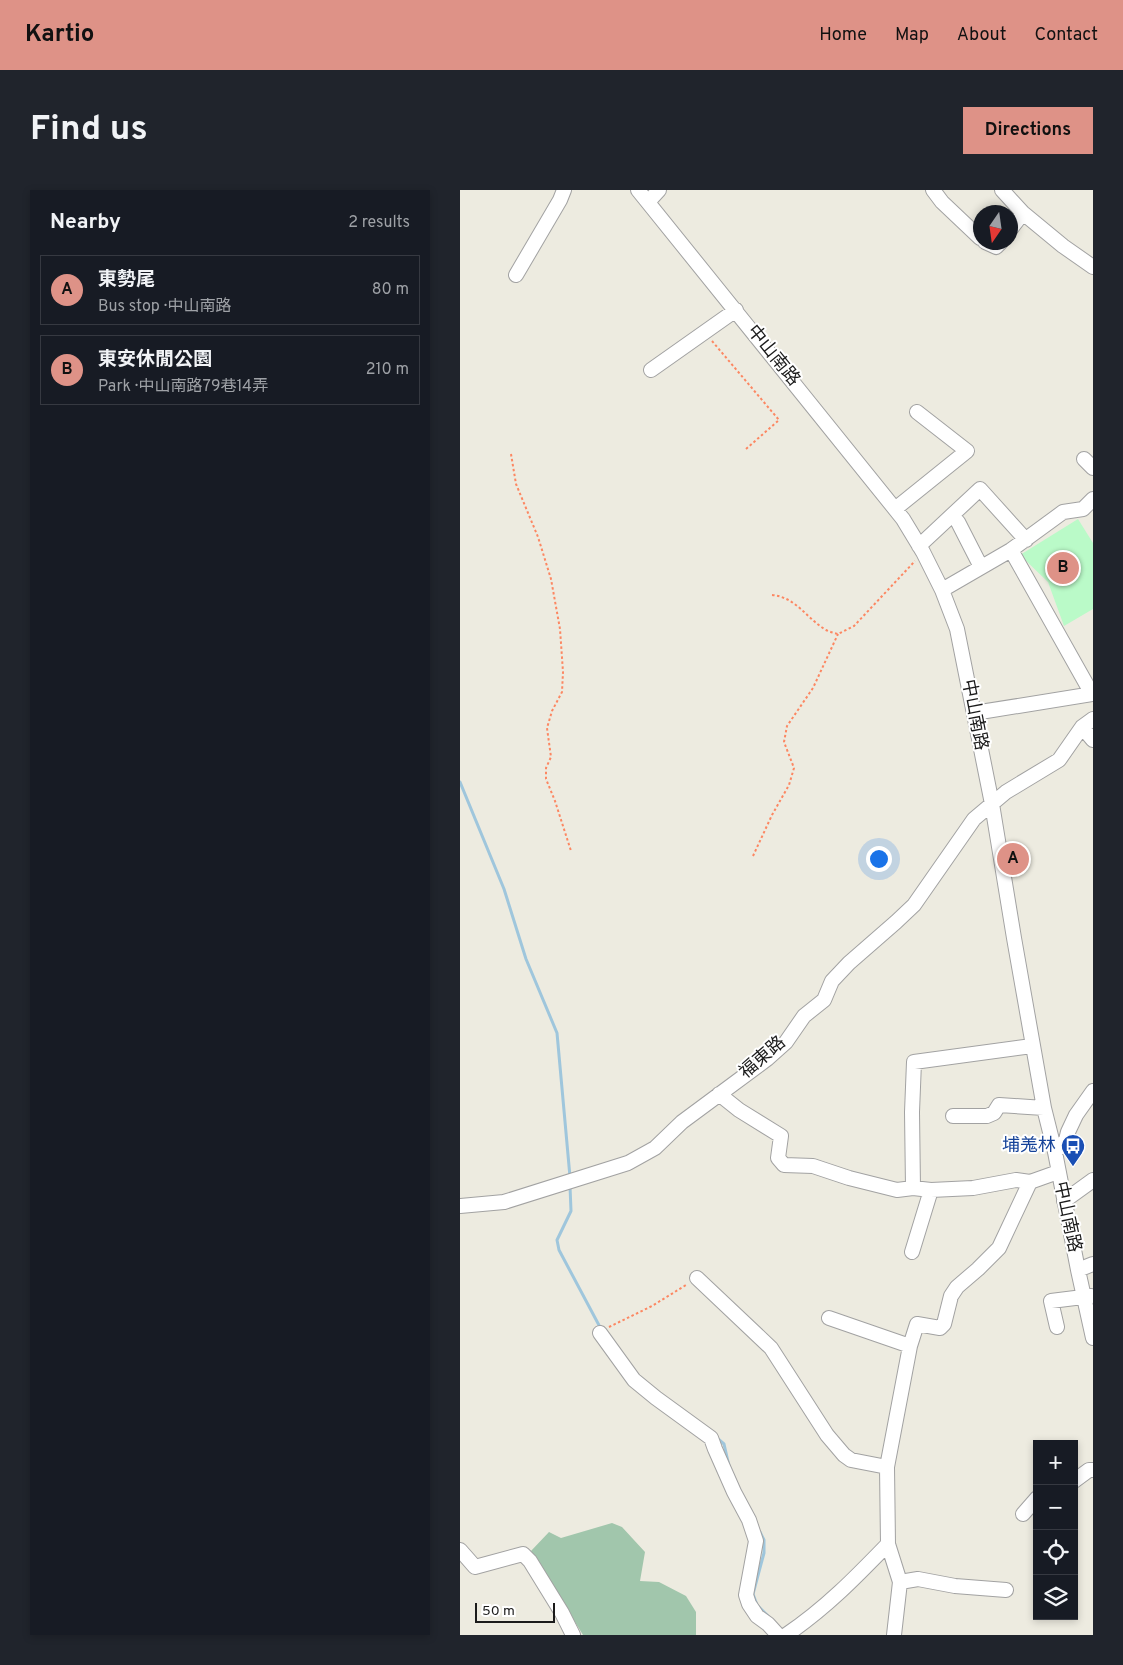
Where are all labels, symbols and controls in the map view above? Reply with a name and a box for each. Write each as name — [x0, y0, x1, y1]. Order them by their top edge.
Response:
text: Kartio — [25, 20, 94, 50]
text: Home — [819, 24, 867, 47]
text: Map — [895, 24, 929, 47]
text: About — [957, 24, 1006, 47]
text: Contact — [1034, 24, 1098, 47]
button: Directions — [963, 107, 1093, 154]
text: Find us — [30, 108, 148, 152]
north arrow — [973, 205, 1018, 250]
text: Nearby — [50, 209, 121, 236]
text: 2 results — [348, 213, 410, 233]
text: 東勢尾 — [98, 268, 155, 292]
text: A — [61, 280, 73, 300]
text: 80 m — [372, 280, 409, 300]
text: Bus stop · 中山南路 — [98, 297, 231, 317]
street label: 中山南路 — [741, 321, 805, 391]
text: 東安休閒公園 — [98, 348, 212, 372]
text: B — [61, 360, 73, 380]
text: 210 m — [366, 360, 409, 380]
text: Park · 中山南路79巷14弄 — [98, 377, 268, 397]
pin: B — [1047, 549, 1079, 587]
street label: 中山南路 — [956, 677, 992, 753]
pin: A — [997, 840, 1029, 878]
your location — [866, 846, 892, 872]
street label: 福東路 — [735, 1032, 791, 1084]
bus stop icon: 埔羗林 — [1060, 1133, 1086, 1167]
place label: 埔羗林 — [1002, 1135, 1056, 1158]
street label: 中山南路 — [1048, 1179, 1086, 1255]
map controls — [1033, 1440, 1078, 1620]
button: + — [1033, 1440, 1078, 1485]
button: − — [1033, 1485, 1078, 1530]
button: locate — [1033, 1530, 1078, 1575]
button: layers — [1033, 1575, 1078, 1620]
scale bar — [475, 1600, 555, 1623]
text: 50 m — [482, 1603, 515, 1620]

